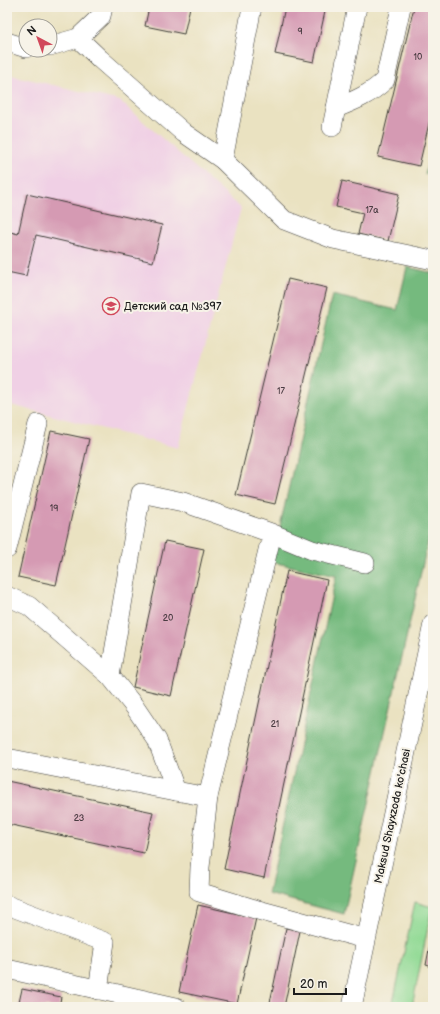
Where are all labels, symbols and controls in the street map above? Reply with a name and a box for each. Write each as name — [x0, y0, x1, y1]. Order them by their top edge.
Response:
north arrow — [18, 18, 58, 58]
text: N — [24, 23, 39, 38]
house number: 9 — [297, 26, 303, 37]
house number: 10 — [414, 52, 422, 63]
house number: 17а — [365, 205, 379, 216]
school or university icon: Детский сад №397 — [101, 296, 121, 316]
place label: Детский сад №397 — [124, 300, 222, 313]
house number: 17 — [277, 386, 286, 397]
house number: 19 — [50, 503, 58, 514]
house number: 20 — [163, 613, 173, 624]
house number: 21 — [271, 719, 279, 730]
street label: Maksud Shayxzoda ko'chasi — [372, 748, 413, 885]
house number: 23 — [74, 813, 85, 824]
scale bar — [294, 970, 346, 996]
text: 20 m — [300, 977, 327, 992]

